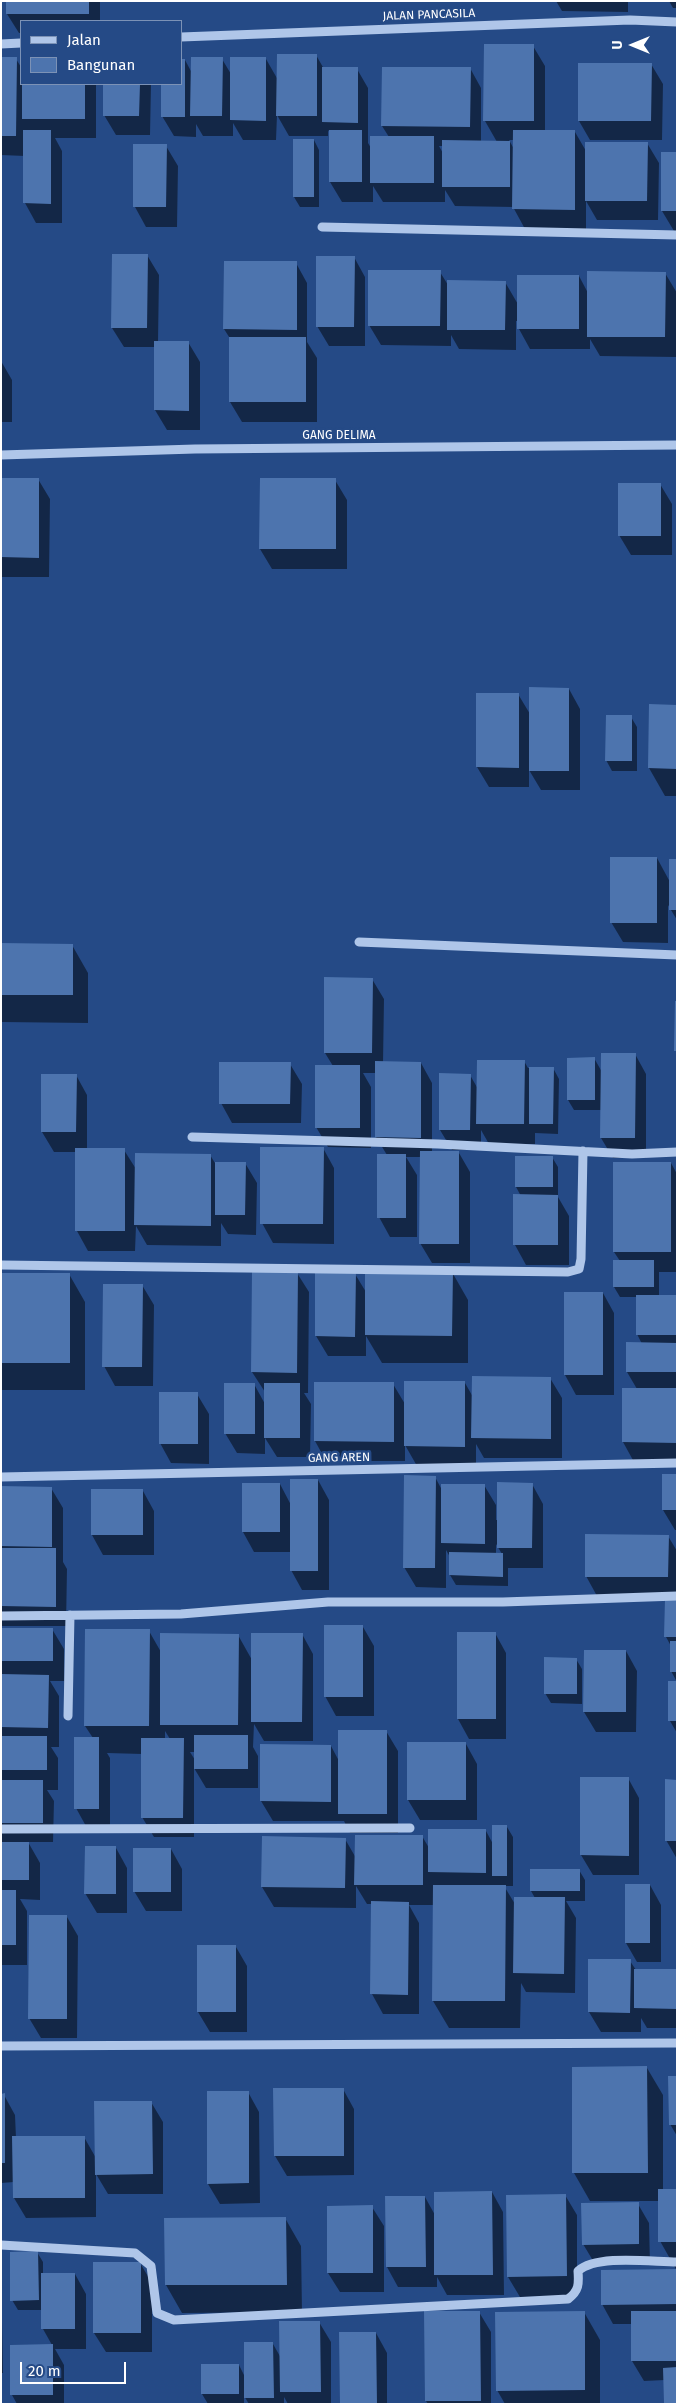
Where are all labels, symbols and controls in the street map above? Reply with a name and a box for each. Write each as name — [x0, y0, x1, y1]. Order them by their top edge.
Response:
street label: JALAN PANCASILA — [382, 6, 476, 24]
legend — [20, 20, 182, 85]
north arrow — [608, 20, 658, 70]
text: Jalan — [67, 31, 101, 49]
text: U — [609, 40, 626, 50]
text: Bangunan — [67, 56, 135, 74]
street label: GANG DELIMA — [302, 429, 376, 443]
street label: GANG AREN — [308, 1450, 370, 1466]
scale bar — [22, 2352, 129, 2384]
text: 20 m — [28, 2362, 61, 2380]

